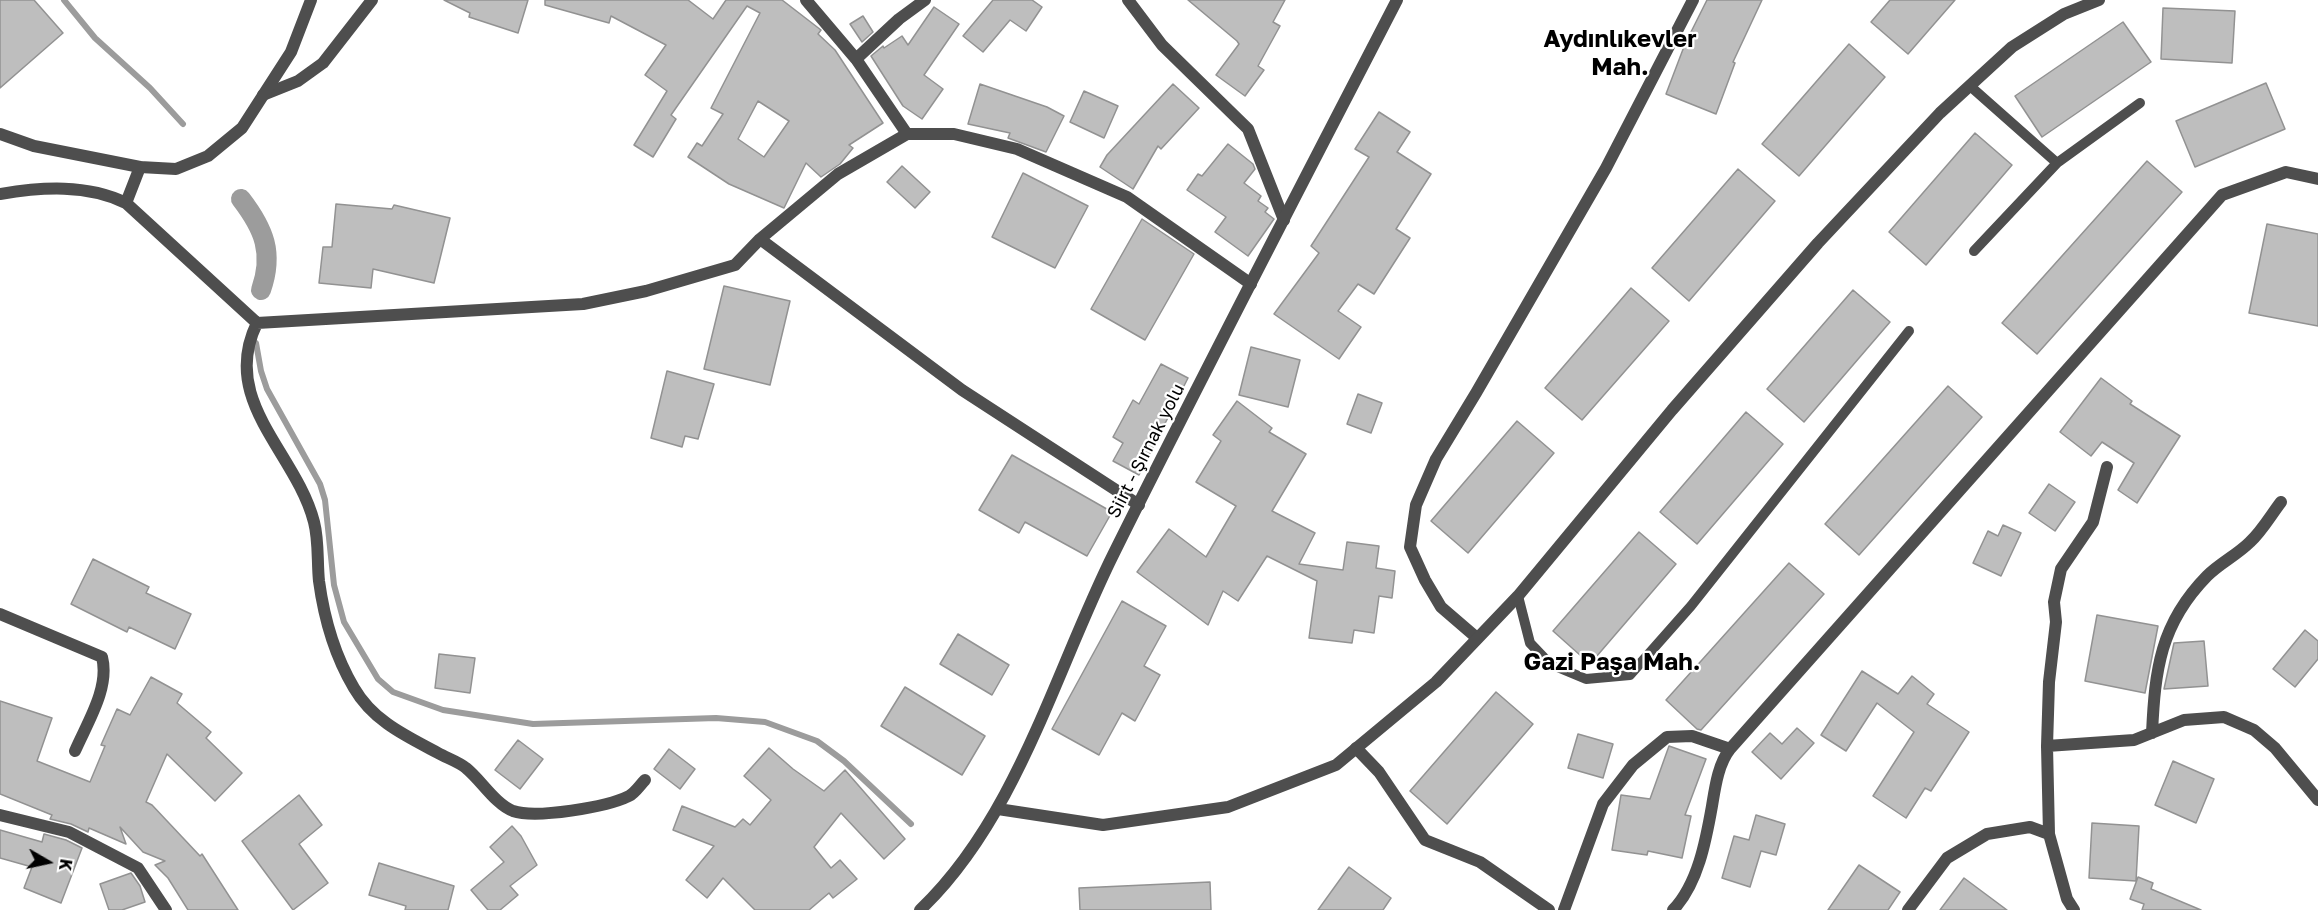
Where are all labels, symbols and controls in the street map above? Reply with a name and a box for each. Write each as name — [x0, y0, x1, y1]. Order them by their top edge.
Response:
district label: Aydınlıkevler Mah. — [1543, 25, 1697, 81]
street label: Siirt - Şırnak yolu — [1103, 380, 1189, 522]
district label: Gazi Paşa Mah. — [1524, 648, 1700, 676]
north arrow — [18, 832, 78, 892]
text: K — [55, 858, 77, 872]

